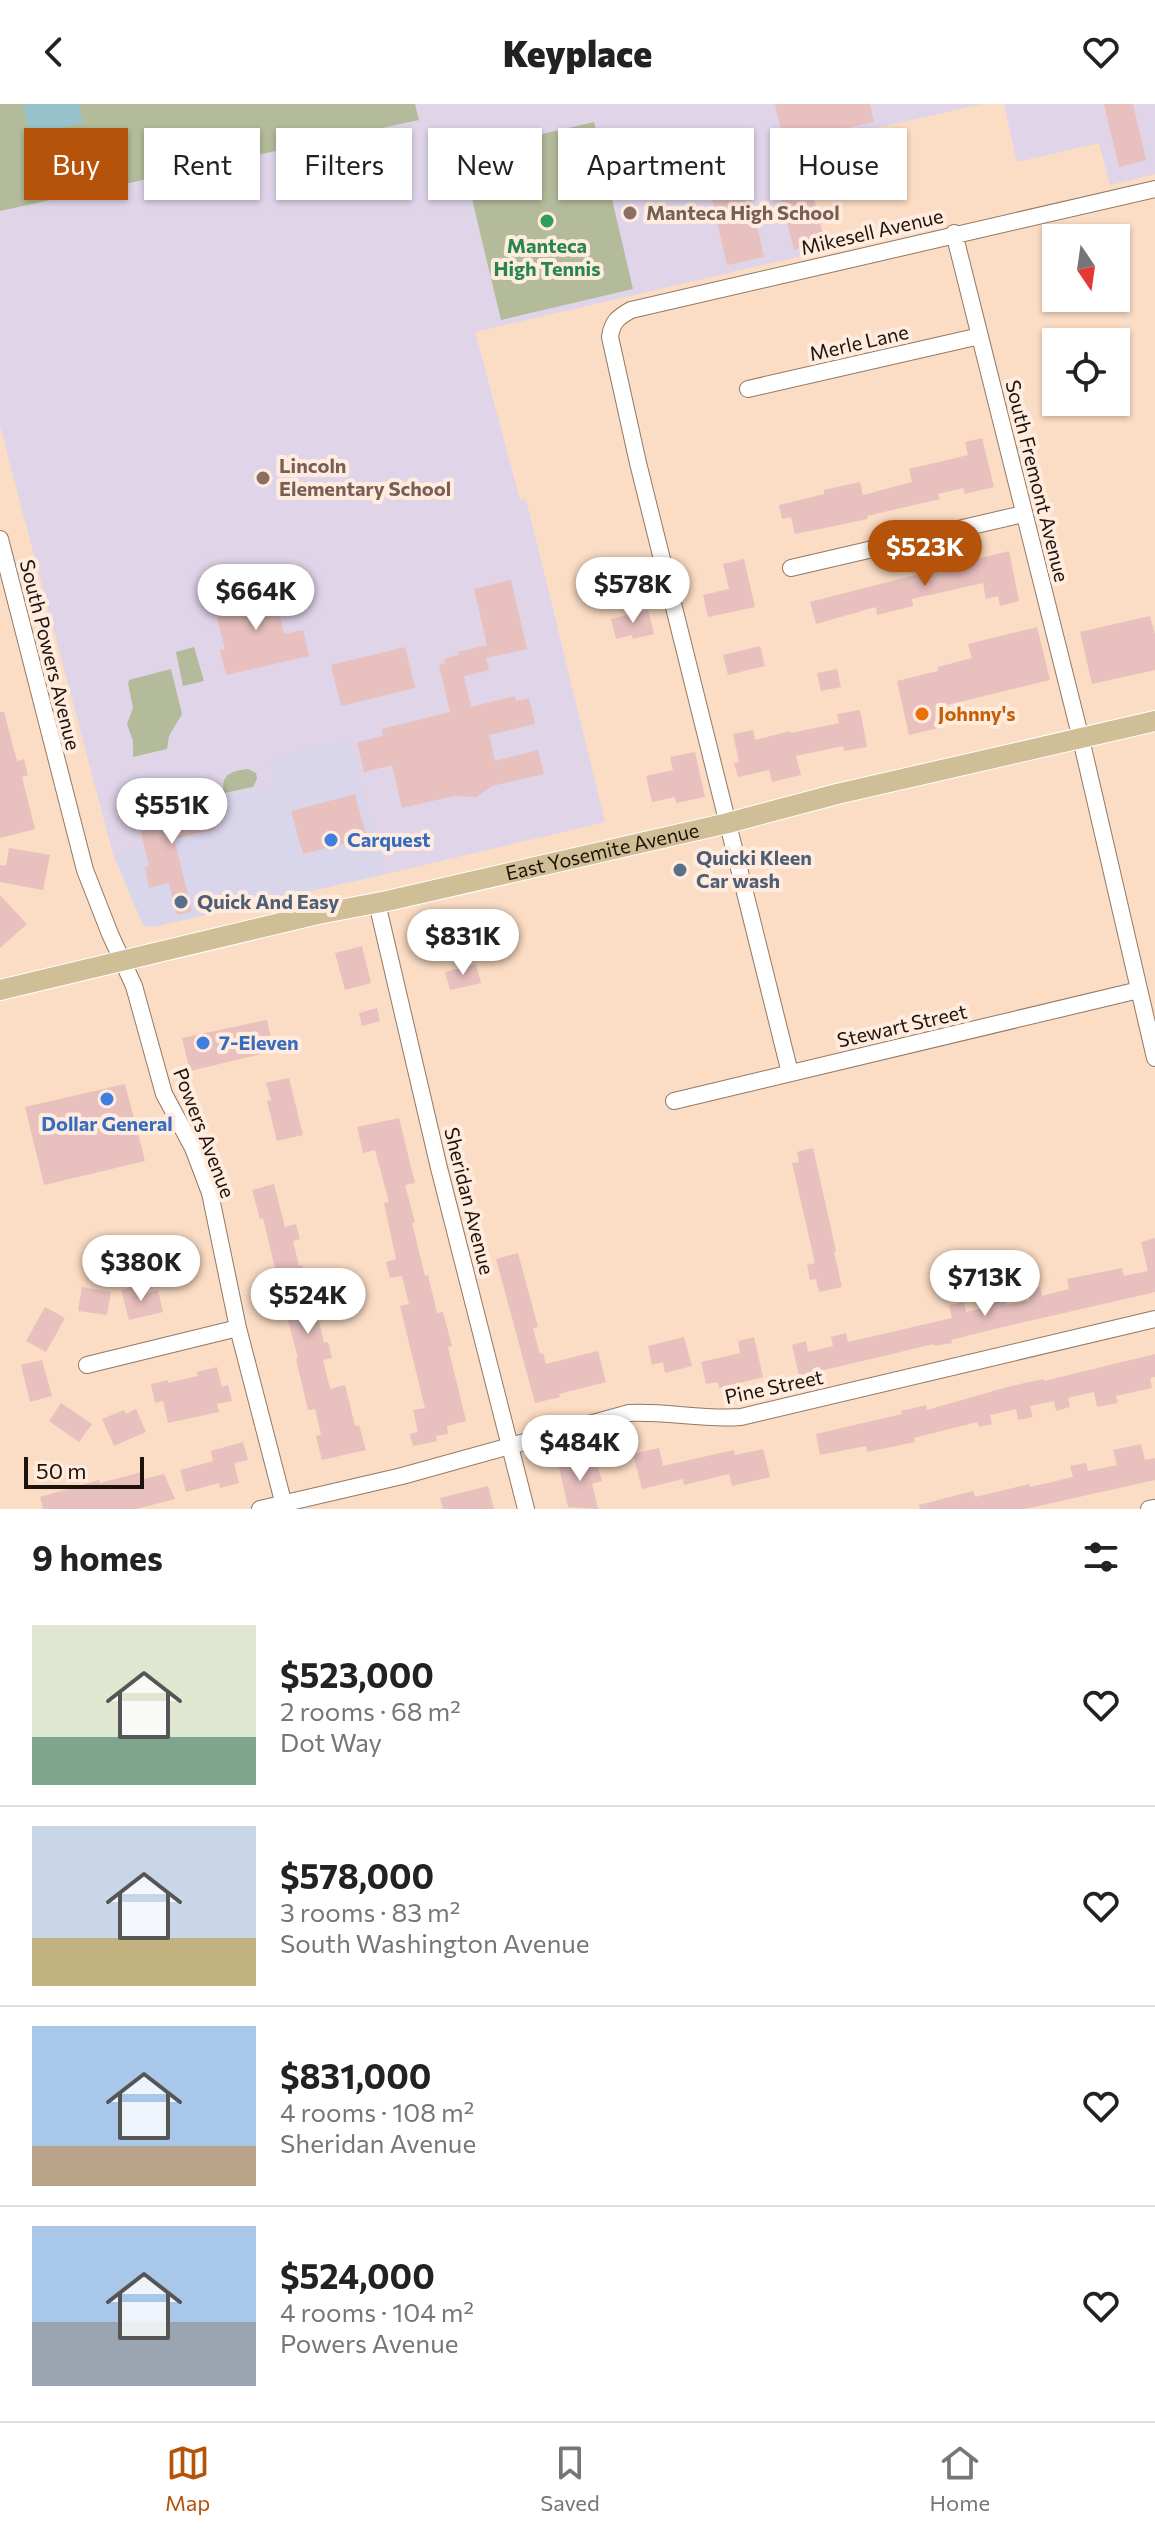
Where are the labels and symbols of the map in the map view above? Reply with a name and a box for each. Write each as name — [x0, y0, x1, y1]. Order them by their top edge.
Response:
place label: Manteca High School — [646, 200, 840, 224]
street label: Mikesell Avenue — [798, 203, 945, 259]
marker: Manteca High School — [621, 204, 639, 222]
marker: Manteca High Tennis — [538, 212, 556, 230]
north arrow — [1042, 224, 1130, 312]
place label: Manteca High Tennis — [494, 233, 600, 280]
street label: Merle Lane — [807, 319, 911, 365]
street label: South Fremont Avenue — [1001, 377, 1075, 584]
place label: Lincoln Elementary School — [279, 453, 451, 500]
marker: Lincoln Elementary School — [254, 469, 272, 487]
pin: $523K — [869, 520, 981, 588]
street label: South Powers Avenue — [16, 557, 86, 753]
pin: $578K — [577, 557, 689, 625]
pin: $664K — [200, 564, 312, 632]
place label: Johnny's — [938, 701, 1016, 725]
marker: Johnny's — [913, 705, 931, 723]
pin: $551K — [116, 778, 228, 846]
street label: East Yosemite Avenue — [503, 817, 701, 885]
place label: Carquest — [347, 827, 431, 851]
marker: Carquest — [322, 831, 340, 849]
place label: Quicki Kleen Car wash — [696, 845, 812, 892]
marker: Quicki Kleen Car wash — [671, 861, 689, 879]
place label: Quick And Easy — [197, 889, 339, 913]
marker: Quick And Easy — [172, 893, 190, 911]
pin: $831K — [407, 909, 519, 977]
street label: Stewart Street — [834, 998, 969, 1052]
place label: 7-Eleven — [219, 1030, 299, 1054]
marker: 7-Eleven — [194, 1034, 212, 1052]
street label: Powers Avenue — [169, 1064, 241, 1201]
marker: Dollar General — [98, 1090, 116, 1108]
place label: Dollar General — [41, 1111, 173, 1135]
street label: Sheridan Avenue — [440, 1125, 500, 1277]
pin: $380K — [85, 1235, 197, 1303]
pin: $713K — [929, 1250, 1041, 1318]
pin: $524K — [252, 1268, 364, 1336]
street label: Pine Street — [722, 1364, 825, 1408]
pin: $484K — [524, 1415, 636, 1483]
scale bar — [24, 1453, 144, 1489]

